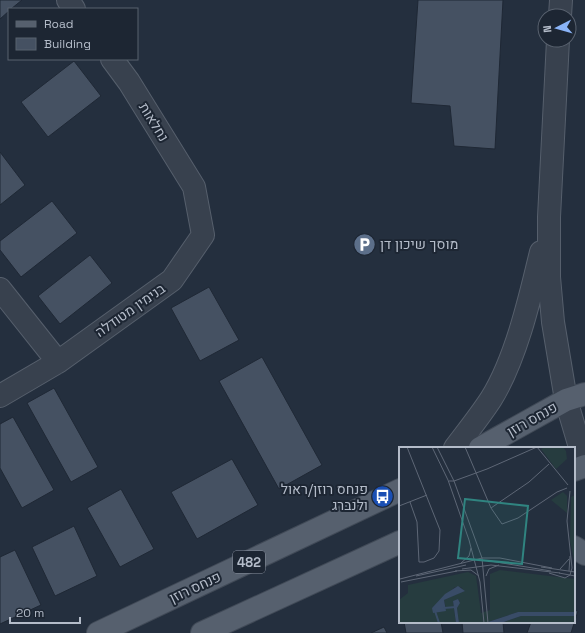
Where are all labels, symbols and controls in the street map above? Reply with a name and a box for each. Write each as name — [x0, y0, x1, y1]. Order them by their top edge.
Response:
legend — [8, 8, 138, 60]
north arrow — [537, 8, 577, 48]
text: Road — [44, 16, 73, 32]
text: N — [540, 25, 554, 33]
text: Building — [44, 36, 91, 52]
street label: נחלאות — [135, 99, 173, 145]
parking icon: מוסך שיכון דן — [351, 231, 377, 257]
place label: מוסך שיכון דן — [380, 235, 458, 253]
street label: בנימין מטודלה — [91, 279, 169, 341]
street label: פנחס רוזן — [504, 398, 560, 440]
inset map — [399, 447, 575, 623]
place label: פנחס רוזן/ראול ולנברג — [281, 480, 368, 514]
bus stop icon: פנחס רוזן/ראול ולנברג — [370, 484, 396, 510]
road number: 482 — [233, 551, 265, 573]
street label: פנחס רוזן — [166, 567, 224, 607]
scale bar — [10, 599, 80, 625]
text: 20 m — [16, 605, 44, 621]

